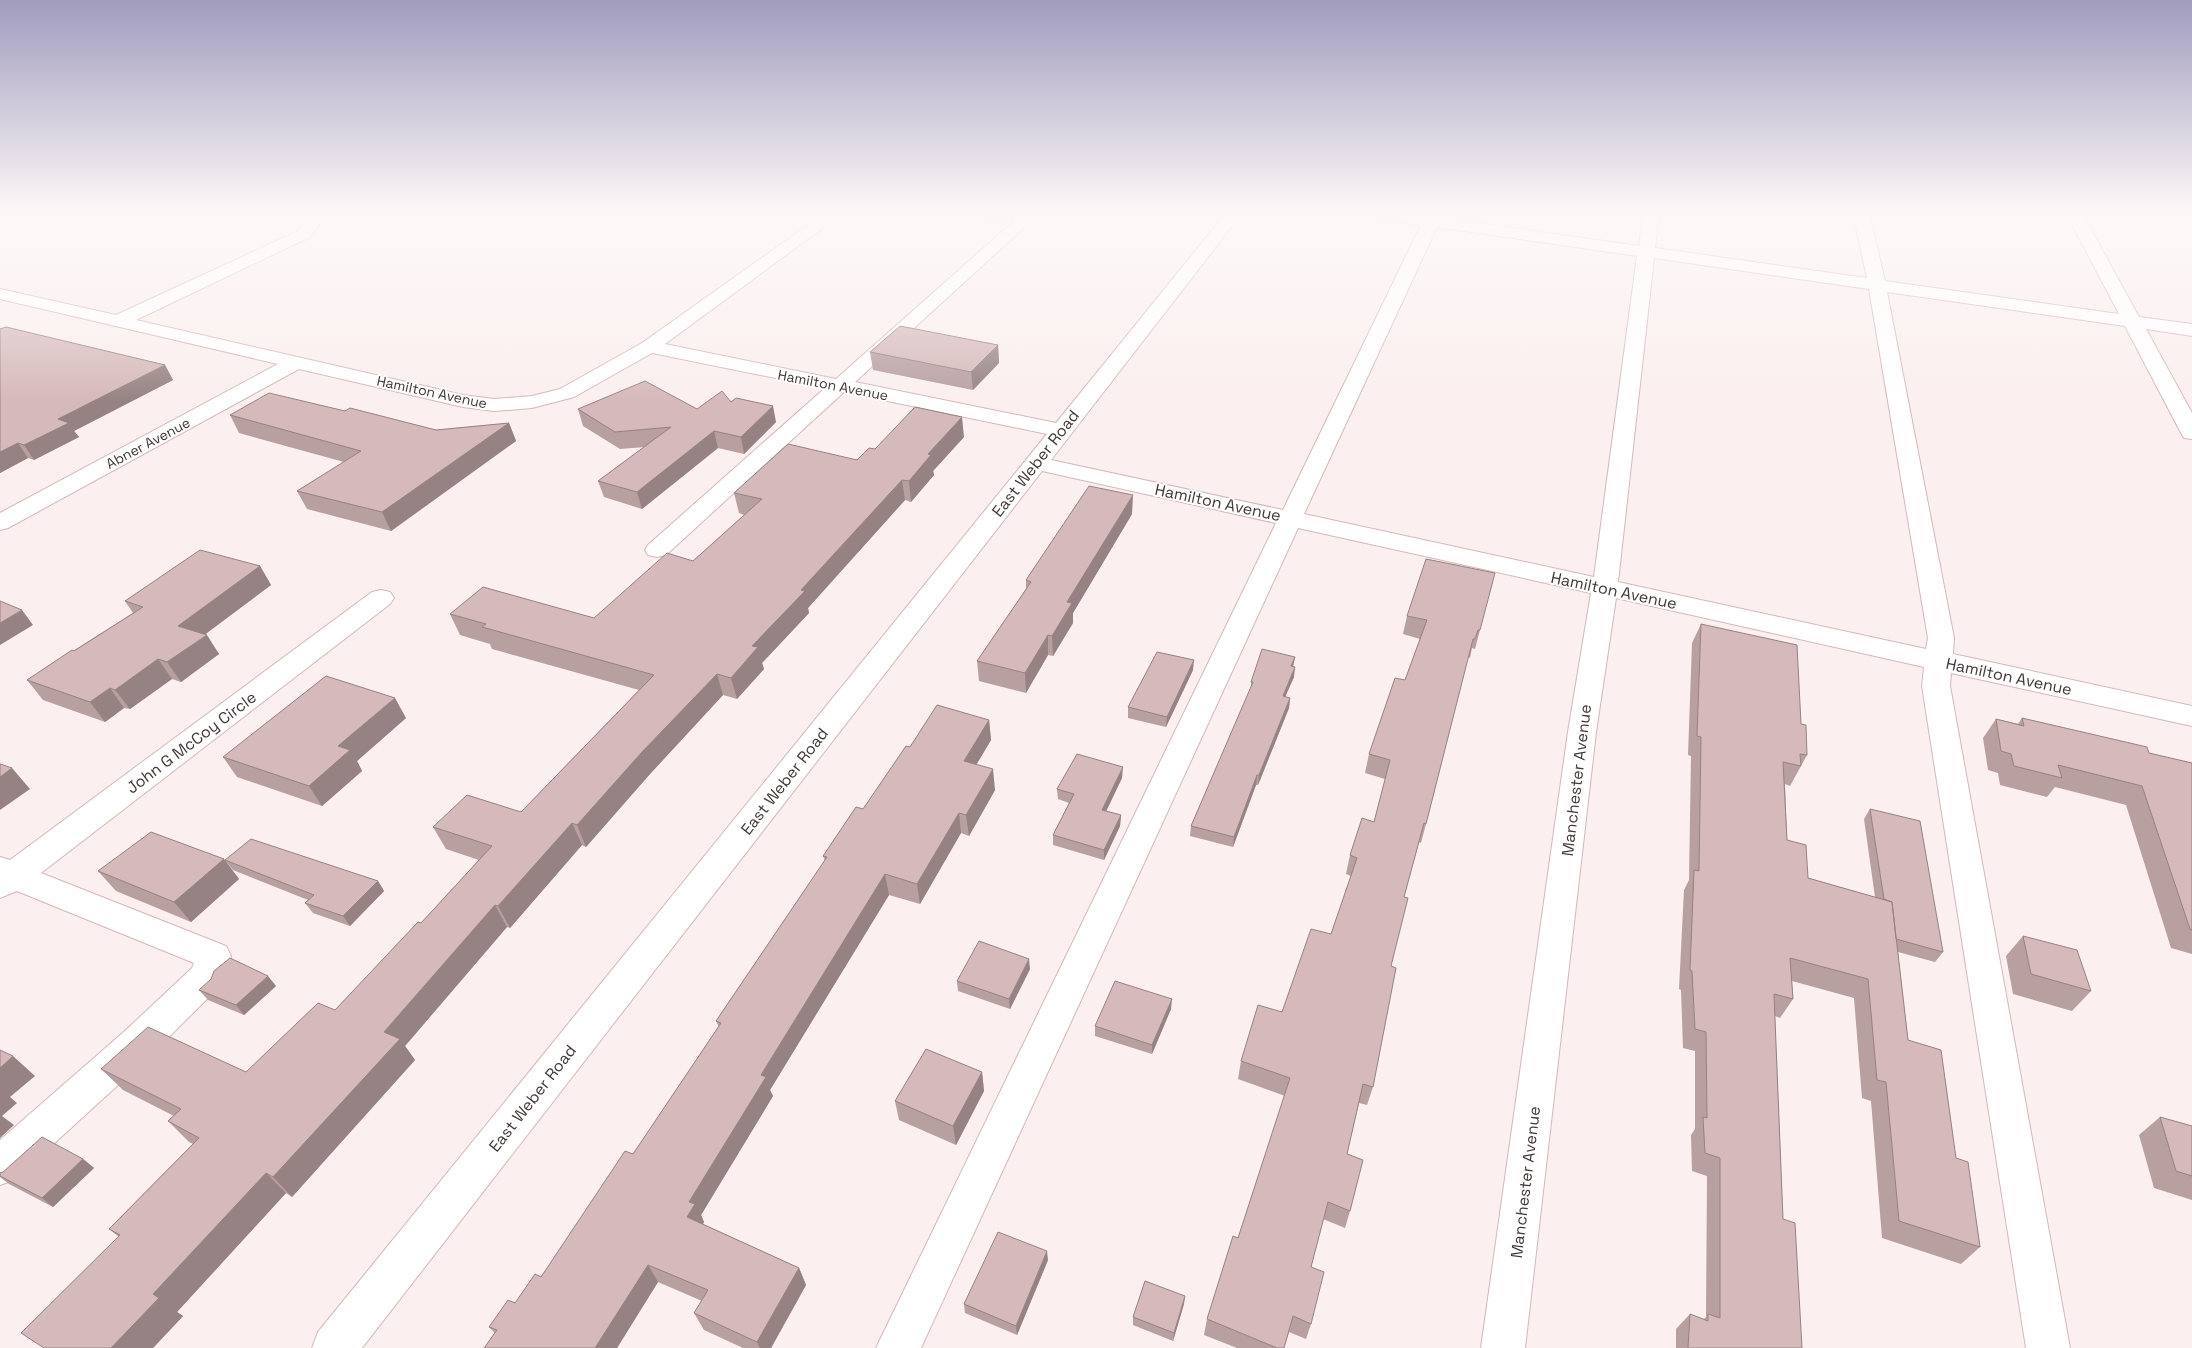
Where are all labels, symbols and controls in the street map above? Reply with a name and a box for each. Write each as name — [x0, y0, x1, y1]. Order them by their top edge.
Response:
street label: Hamilton Avenue — [776, 365, 890, 405]
street label: Hamilton Avenue — [375, 372, 489, 412]
street label: East Weber Road — [987, 406, 1084, 521]
street label: Abner Avenue — [103, 413, 193, 473]
street label: Hamilton Avenue — [1153, 479, 1283, 526]
street label: Hamilton Avenue — [1549, 567, 1679, 614]
street label: Hamilton Avenue — [1944, 653, 2074, 700]
street label: John G McCoy Circle — [122, 687, 261, 798]
street label: Manchester Avenue — [1557, 703, 1596, 857]
street label: East Weber Road — [736, 724, 833, 839]
street label: East Weber Road — [484, 1041, 581, 1156]
street label: Manchester Avenue — [1506, 1105, 1545, 1259]

